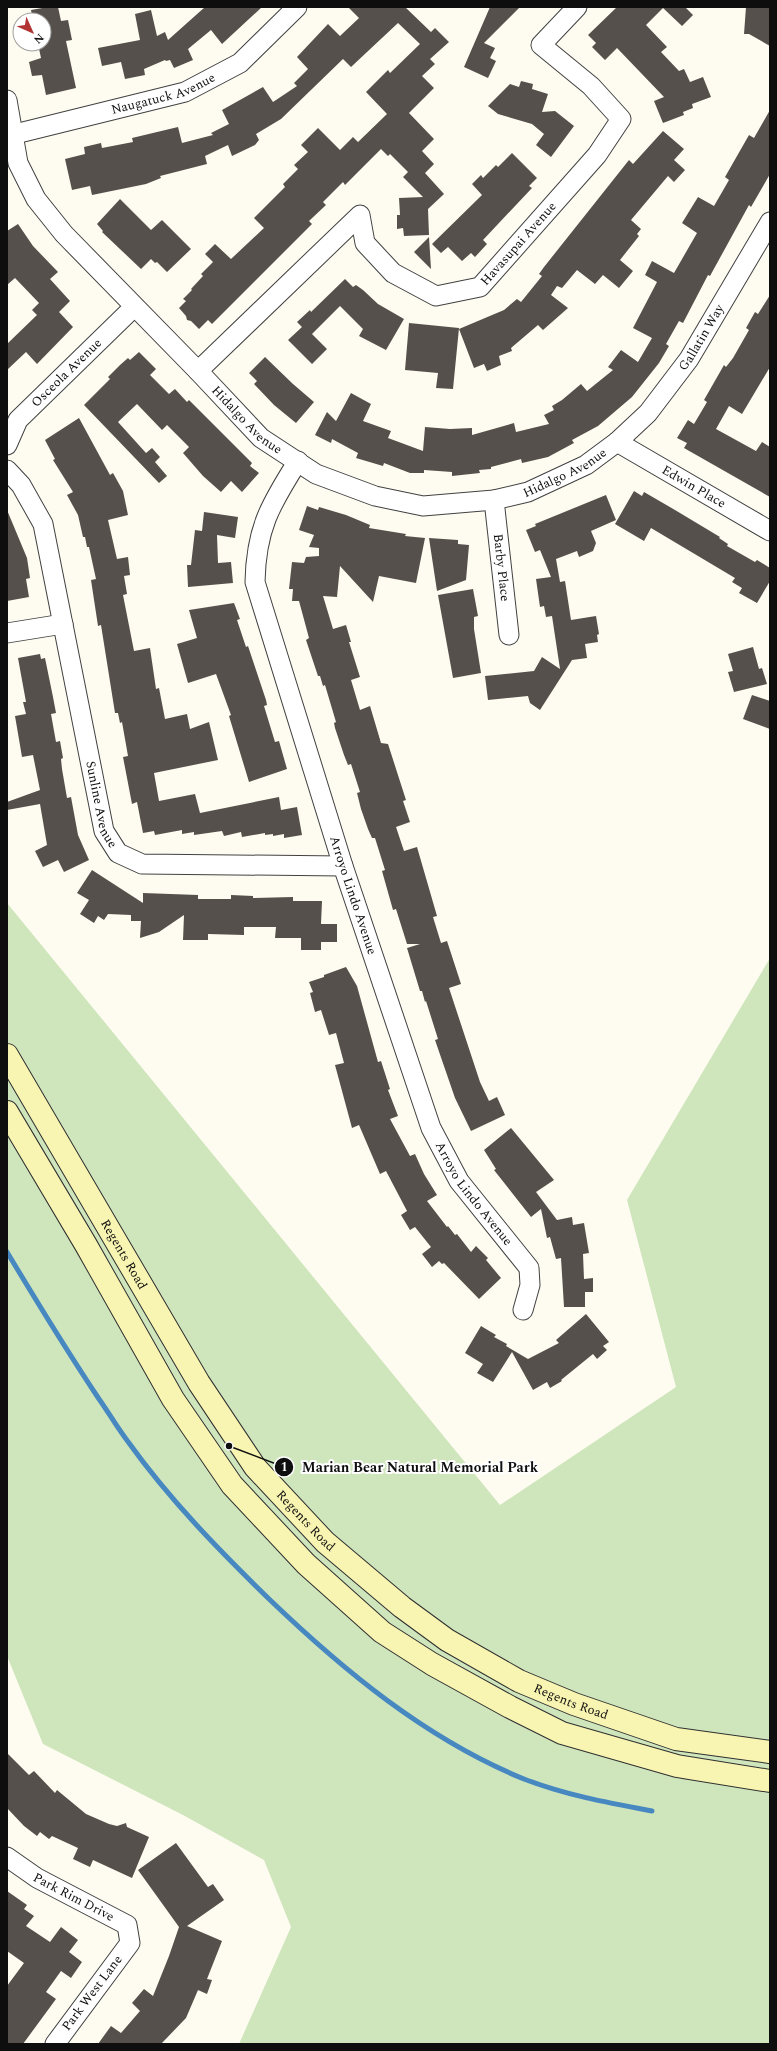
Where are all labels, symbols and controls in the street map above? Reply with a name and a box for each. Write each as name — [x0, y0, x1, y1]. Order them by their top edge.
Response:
north arrow — [12, 12, 52, 52]
text: N — [30, 30, 48, 48]
street label: Naugatuck Avenue — [109, 68, 219, 120]
street label: Havasupai Avenue — [476, 197, 561, 290]
street label: Gallatin Way — [673, 300, 730, 375]
street label: Osceola Avenue — [27, 333, 106, 412]
street label: Hidalgo Avenue — [207, 381, 286, 459]
street label: Hidalgo Avenue — [520, 443, 611, 503]
street label: Edwin Place — [658, 460, 730, 513]
street label: Barby Place — [488, 533, 515, 602]
street label: Sunline Avenue — [80, 759, 122, 852]
street label: Arroyo Lindo Avenue — [324, 833, 382, 957]
street label: Arroyo Lindo Avenue — [430, 1138, 517, 1250]
street label: Regents Road — [95, 1215, 152, 1293]
callout: Marian Bear Natural Memorial Park — [274, 1454, 546, 1480]
text: Marian Bear Natural Memorial Park — [302, 1457, 539, 1478]
text: 1 — [281, 1458, 287, 1477]
street label: Regents Road — [271, 1486, 340, 1557]
street label: Regents Road — [531, 1678, 611, 1725]
street label: Park Rim Drive — [30, 1868, 118, 1927]
street label: Park West Lane — [57, 1951, 127, 2035]

